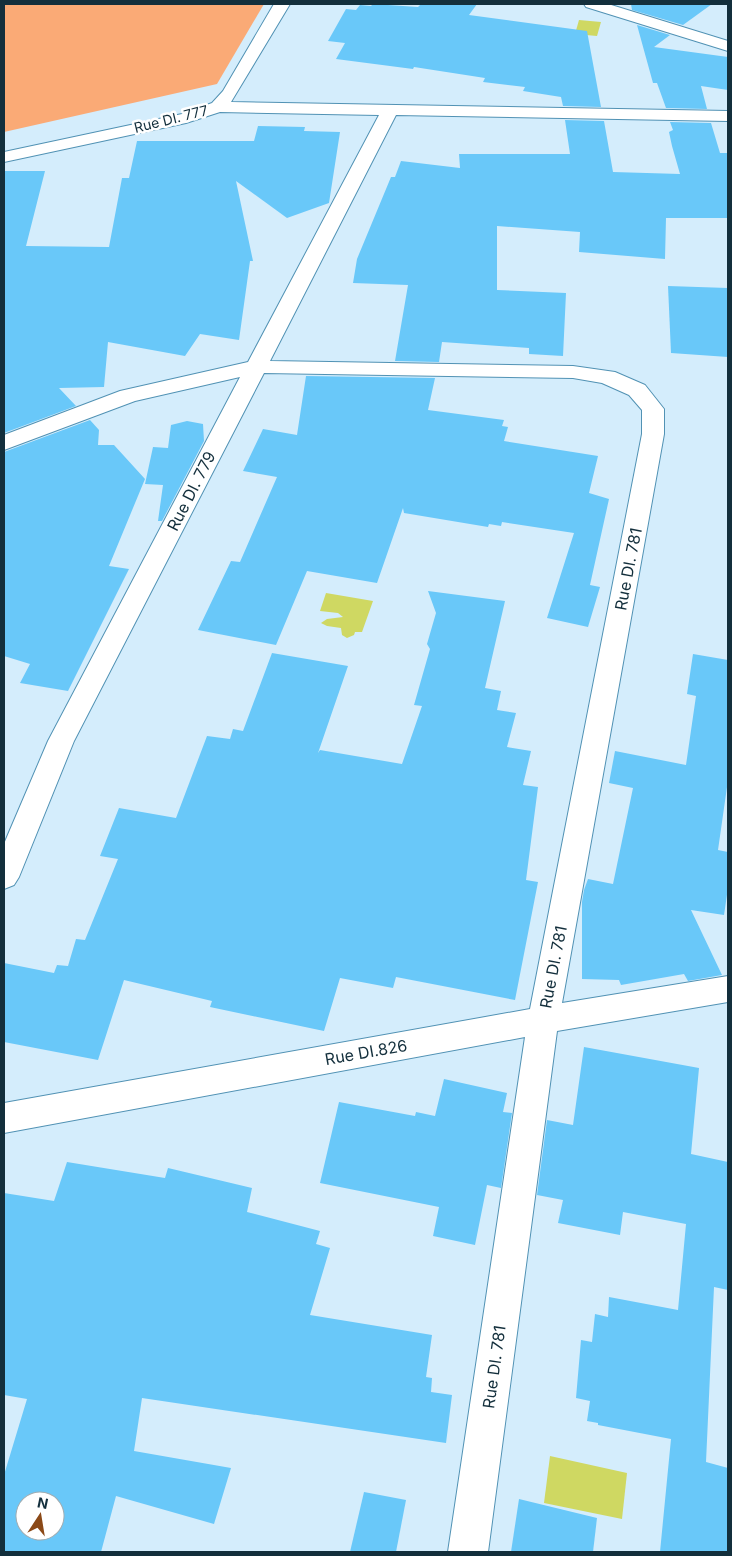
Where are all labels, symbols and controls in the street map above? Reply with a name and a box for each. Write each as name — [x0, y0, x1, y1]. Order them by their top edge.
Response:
street label: Rue DI. 777 — [132, 101, 210, 136]
street label: Rue DI. 779 — [162, 448, 220, 534]
street label: Rue DI. 781 — [610, 526, 646, 612]
street label: Rue DI. 781 — [535, 924, 571, 1010]
street label: Rue DI.826 — [323, 1035, 409, 1069]
street label: Rue DI. 781 — [478, 1324, 510, 1410]
north arrow — [15, 1491, 65, 1541]
text: N — [36, 1493, 50, 1512]

